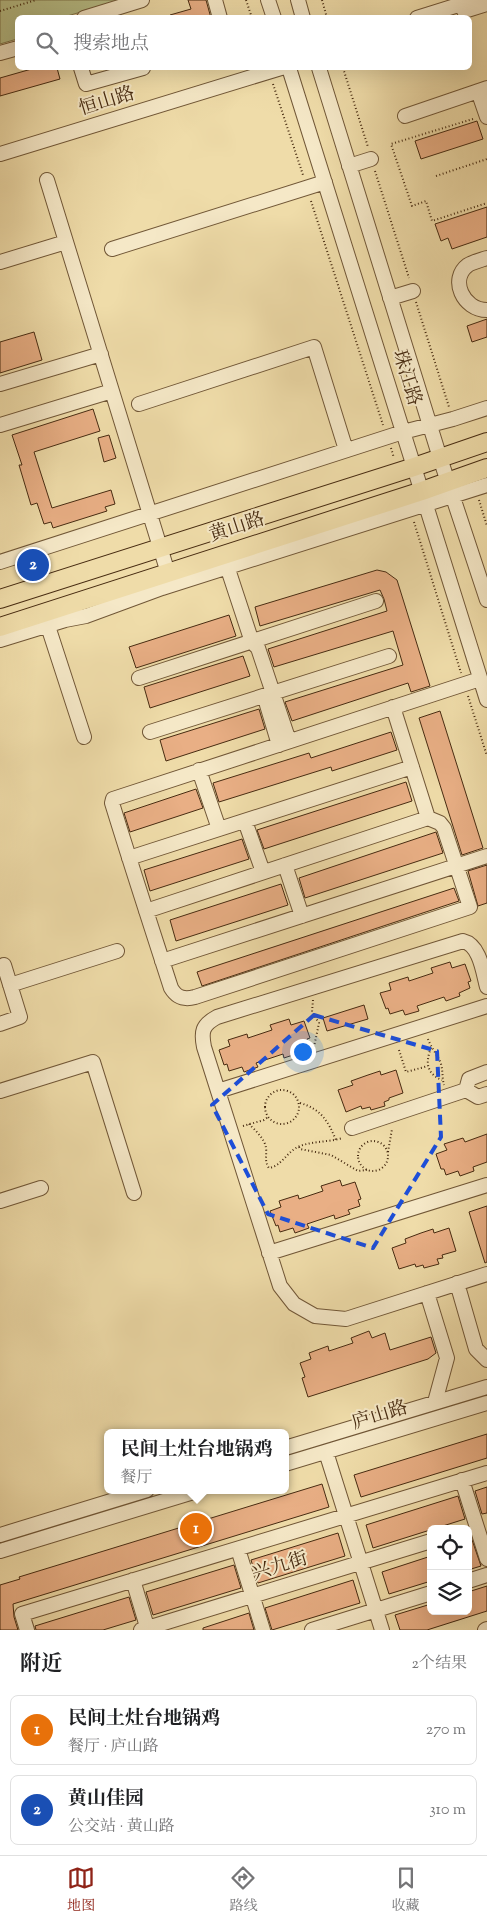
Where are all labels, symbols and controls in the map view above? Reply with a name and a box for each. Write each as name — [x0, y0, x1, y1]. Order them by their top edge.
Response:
search box — [15, 15, 472, 70]
icon: search — [33, 29, 61, 57]
text: 搜索地点 — [73, 31, 149, 58]
street label: 恒山路 — [76, 81, 138, 123]
street label: 珠江路 — [385, 347, 427, 409]
street label: 黄山路 — [206, 506, 268, 550]
pin: 2 — [17, 546, 49, 584]
your location — [290, 1039, 316, 1065]
street label: 庐山路 — [349, 1395, 411, 1437]
popup — [104, 1429, 289, 1494]
text: 民间土灶台地锅鸡 — [120, 1437, 273, 1464]
text: 餐厅 — [120, 1467, 153, 1490]
pin: 1 — [180, 1510, 212, 1548]
map controls — [427, 1525, 472, 1615]
button: locate — [427, 1525, 472, 1570]
street label: 兴九街 — [249, 1546, 311, 1588]
button: layers — [427, 1570, 472, 1615]
text: 附近 — [20, 1650, 62, 1680]
text: 2个结果 — [412, 1653, 467, 1676]
text: 民间土灶台地锅鸡 — [68, 1706, 220, 1733]
text: 1 — [34, 1719, 40, 1742]
text: 270 m — [426, 1719, 466, 1742]
text: 餐厅 · 庐山路 — [68, 1736, 159, 1759]
text: 黄山佳园 — [68, 1786, 144, 1813]
text: 2 — [33, 1799, 41, 1822]
text: 310 m — [429, 1799, 466, 1822]
text: 公交站 · 黄山路 — [68, 1816, 175, 1839]
tab: 地图 — [67, 1864, 95, 1917]
tab: 路线 — [229, 1864, 257, 1917]
tab: 收藏 — [392, 1864, 420, 1917]

